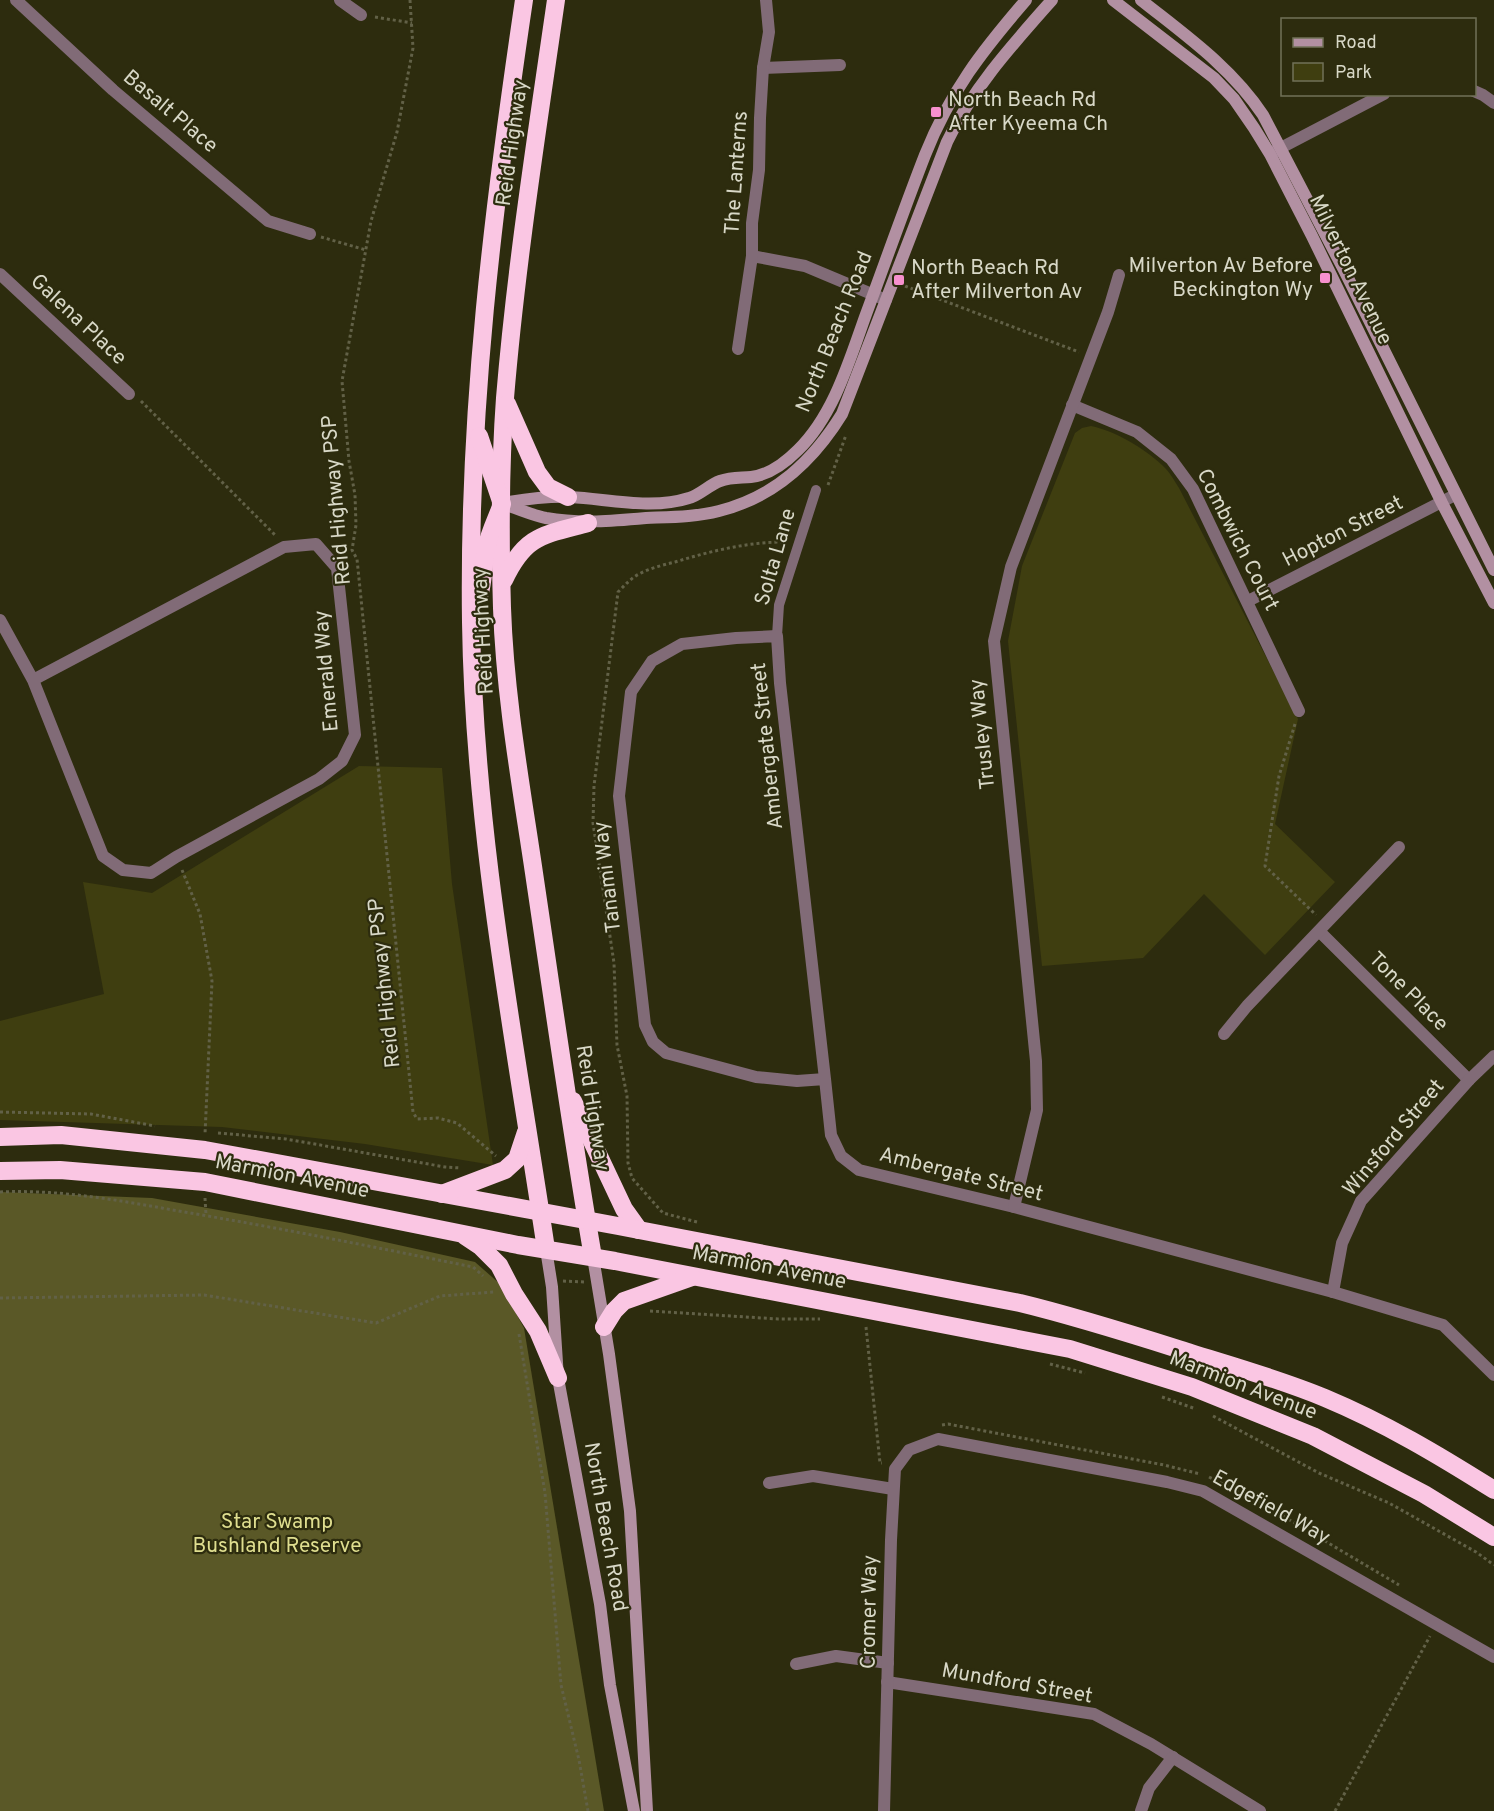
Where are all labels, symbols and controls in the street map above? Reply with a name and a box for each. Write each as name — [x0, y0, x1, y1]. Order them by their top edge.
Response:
legend — [1281, 18, 1476, 96]
text: Road — [1335, 32, 1377, 55]
text: Park — [1335, 62, 1372, 85]
street label: Basalt Place — [117, 64, 223, 160]
street label: Reid Highway — [491, 78, 535, 208]
place label: North Beach Rd After Kyeema Ch — [948, 87, 1108, 138]
marker: North Beach Rd After Kyeema Ch — [929, 105, 943, 119]
street label: The Lanterns — [719, 110, 755, 236]
street label: Milverton Avenue — [1302, 190, 1398, 350]
street label: North Beach Road — [790, 247, 880, 417]
place label: Milverton Av Before Beckington Wy — [1129, 253, 1313, 304]
place label: North Beach Rd After Milverton Av — [911, 255, 1082, 306]
street label: Galena Place — [24, 268, 132, 372]
marker: Milverton Av Before Beckington Wy — [1318, 271, 1332, 285]
marker: North Beach Rd After Milverton Av — [892, 273, 906, 287]
street label: Reid Highway PSP — [316, 414, 358, 586]
street label: Combwich Court — [1190, 464, 1284, 616]
street label: Hopton Street — [1278, 490, 1408, 574]
street label: Solta Lane — [749, 505, 803, 609]
street label: Reid Highway — [467, 567, 501, 695]
street label: Emerald Way — [308, 609, 346, 733]
street label: Ambergate Street — [746, 661, 790, 831]
street label: Trusley Way — [964, 677, 1002, 791]
street label: Tanami Way — [588, 820, 628, 934]
street label: Reid Highway PSP — [363, 897, 407, 1069]
street label: Tone Place — [1362, 946, 1454, 1038]
street label: Reid Highway — [569, 1043, 615, 1173]
street label: Winsford Street — [1337, 1074, 1451, 1202]
street label: Ambergate Street — [876, 1142, 1046, 1208]
street label: Marmion Avenue — [213, 1149, 371, 1205]
street label: Marmion Avenue — [690, 1240, 848, 1296]
street label: Marmion Avenue — [1165, 1345, 1321, 1427]
street label: North Beach Road — [577, 1440, 633, 1614]
street label: Edgefield Way — [1207, 1464, 1335, 1552]
park label: Star Swamp Bushland Reserve — [193, 1509, 361, 1560]
street label: Cromer Way — [856, 1555, 884, 1669]
street label: Mundford Street — [939, 1657, 1095, 1711]

